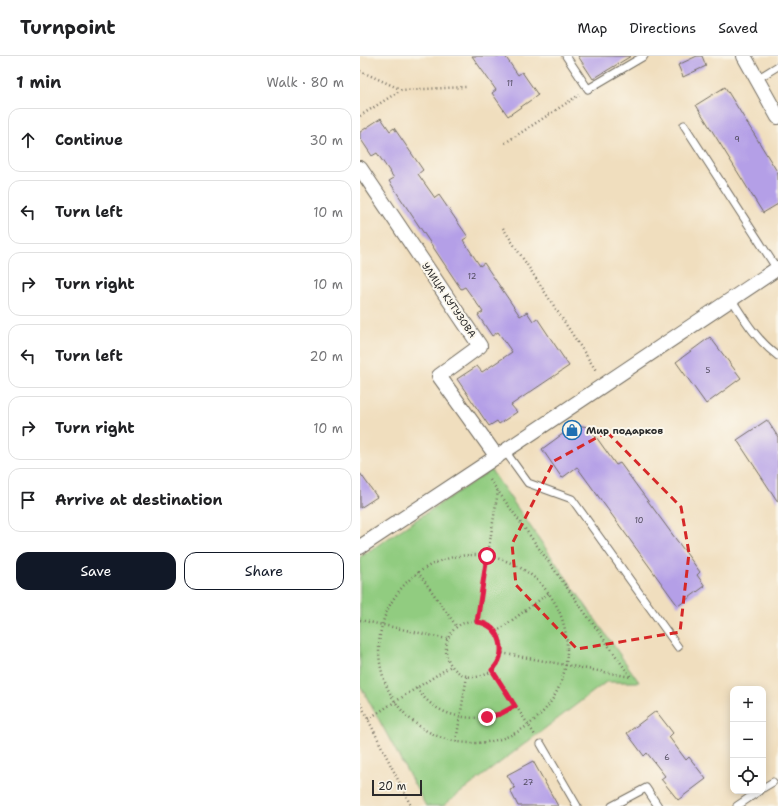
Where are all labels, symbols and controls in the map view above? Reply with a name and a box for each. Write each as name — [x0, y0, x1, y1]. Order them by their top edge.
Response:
text: Turnpoint — [20, 15, 116, 40]
text: Map — [578, 19, 608, 37]
text: Directions — [630, 19, 696, 37]
text: Saved — [718, 19, 758, 37]
text: 1 min — [16, 71, 61, 93]
text: Walk · 80 m — [266, 74, 344, 91]
house number: 11 — [507, 78, 513, 89]
icon: ahead — [17, 129, 39, 151]
text: Continue — [55, 130, 123, 150]
text: 30 m — [309, 132, 343, 149]
house number: 9 — [734, 134, 740, 145]
icon: left — [17, 201, 39, 223]
text: Turn left — [55, 202, 123, 222]
text: 10 m — [313, 204, 343, 221]
street label: УЛИЦА КУТУЗОВА — [419, 260, 479, 340]
house number: 12 — [468, 271, 477, 282]
icon: right — [17, 273, 39, 295]
text: Turn right — [55, 274, 135, 294]
text: 10 m — [313, 276, 343, 293]
icon: left — [17, 345, 39, 367]
text: Turn left — [55, 346, 123, 366]
text: 20 m — [310, 348, 343, 365]
house number: 5 — [706, 365, 711, 376]
icon: right — [17, 417, 39, 439]
text: Turn right — [55, 418, 135, 438]
shop icon: Мир подарков — [561, 419, 583, 441]
text: 10 m — [313, 420, 343, 437]
place label: Мир подарков — [586, 424, 663, 437]
icon: arrive — [17, 489, 39, 511]
text: Arrive at destination — [55, 490, 223, 510]
house number: 10 — [635, 515, 643, 526]
route start — [478, 547, 496, 565]
button: Save — [16, 552, 176, 590]
button: Share — [184, 552, 344, 590]
map controls — [730, 686, 766, 794]
button: + — [730, 686, 766, 722]
route end — [478, 708, 496, 726]
button: − — [730, 722, 766, 758]
house number: 6 — [664, 752, 670, 763]
button: locate — [730, 758, 766, 794]
house number: 27 — [523, 777, 534, 788]
scale bar — [372, 778, 422, 797]
text: 20 m — [378, 779, 406, 794]

